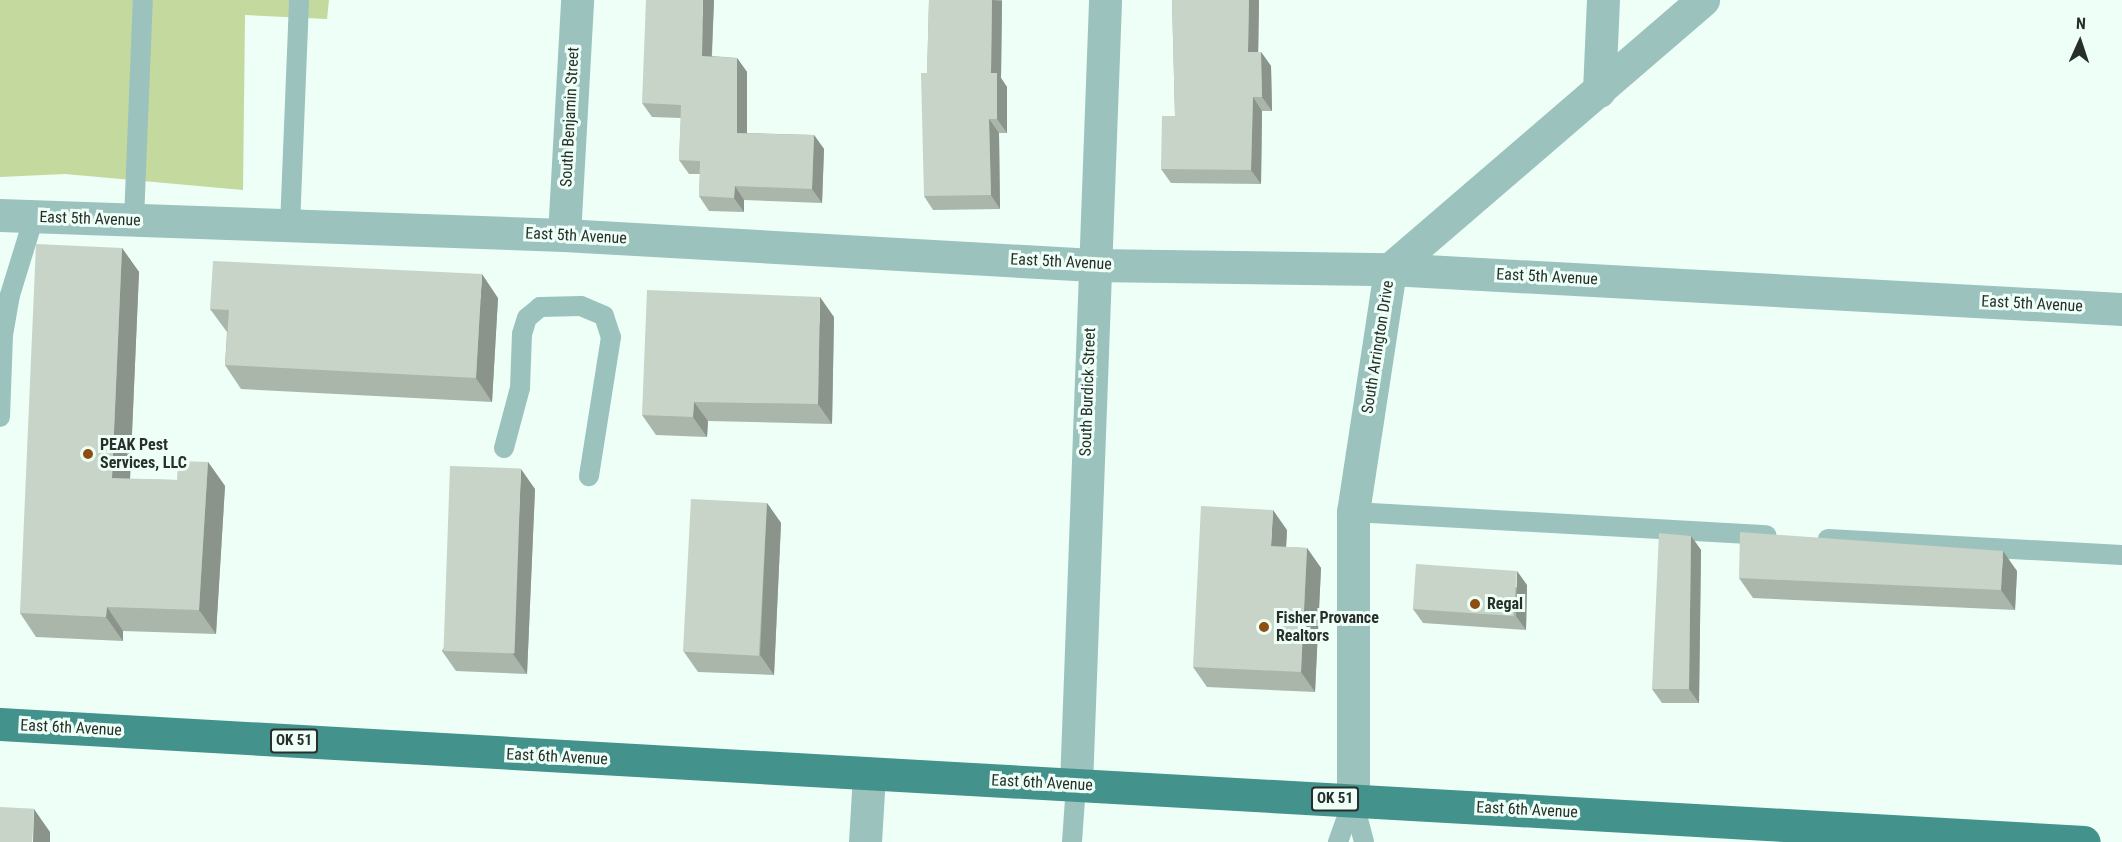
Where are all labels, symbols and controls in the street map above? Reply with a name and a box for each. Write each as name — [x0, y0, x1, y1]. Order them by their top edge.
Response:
north arrow — [2050, 12, 2110, 72]
text: N — [2076, 14, 2086, 33]
street label: South Benjamin Street — [557, 47, 583, 187]
street label: East 5th Avenue — [39, 208, 141, 230]
street label: East 5th Avenue — [525, 224, 627, 248]
street label: East 5th Avenue — [1010, 250, 1112, 274]
street label: East 5th Avenue — [1496, 265, 1598, 289]
street label: South Arrington Drive — [1358, 279, 1398, 415]
street label: East 5th Avenue — [1981, 292, 2083, 316]
street label: South Burdick Street — [1076, 327, 1100, 457]
place label: PEAK Pest Services, LLC — [100, 435, 187, 473]
marker: PEAK Pest Services, LLC — [81, 447, 95, 461]
place label: Regal — [1487, 594, 1523, 614]
marker: Regal — [1468, 597, 1482, 611]
place label: Fisher Provance Realtors — [1276, 608, 1379, 646]
marker: Fisher Provance Realtors — [1257, 620, 1271, 634]
street label: East 6th Avenue — [20, 716, 122, 740]
road number: OK 51 — [270, 729, 318, 753]
street label: East 6th Avenue — [506, 745, 608, 769]
street label: East 6th Avenue — [991, 771, 1093, 795]
road number: OK 51 — [1311, 787, 1359, 811]
street label: East 6th Avenue — [1476, 798, 1578, 822]

